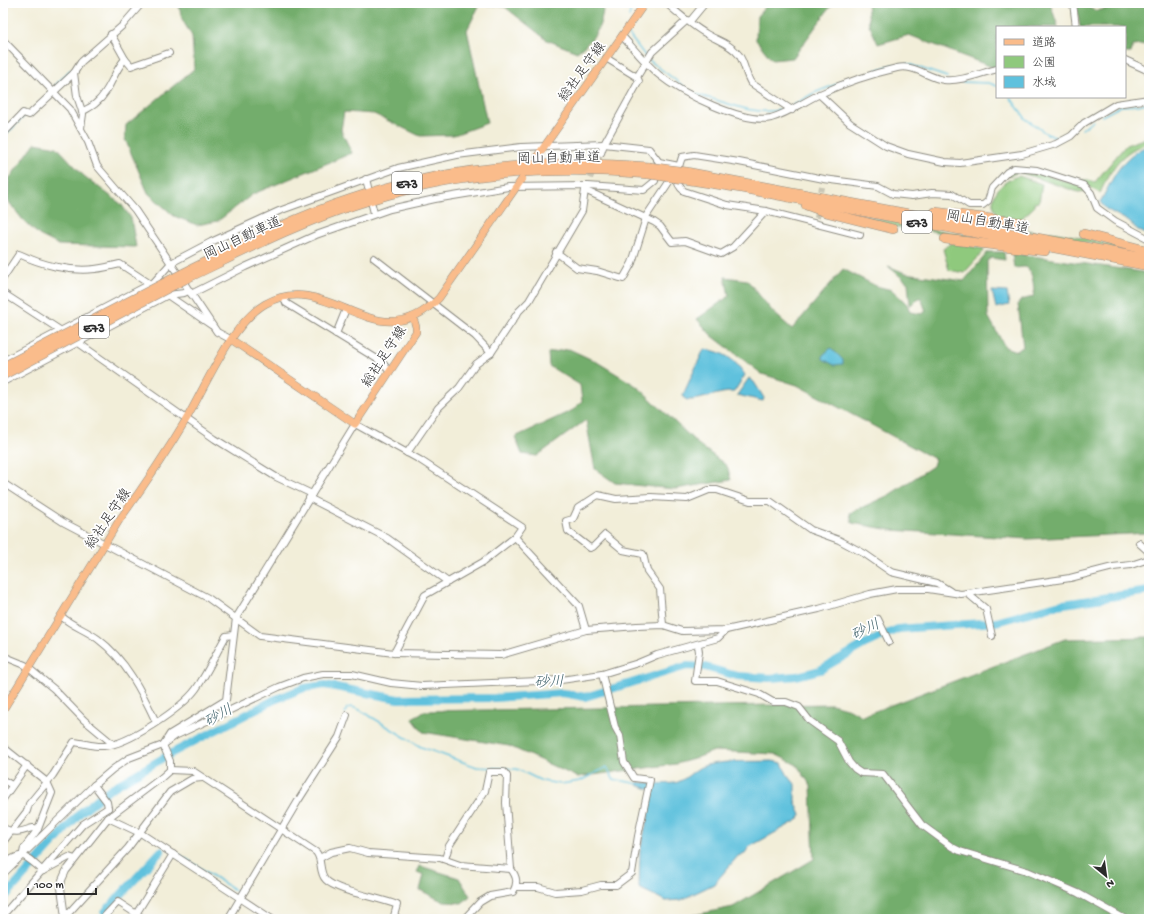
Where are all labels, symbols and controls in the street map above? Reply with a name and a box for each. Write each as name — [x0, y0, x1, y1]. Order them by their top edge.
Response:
legend — [996, 26, 1126, 98]
text: 道路 — [1032, 36, 1056, 51]
street label: 総社足守線 — [556, 39, 610, 106]
text: 公園 — [1032, 56, 1056, 71]
text: 水域 — [1032, 76, 1056, 91]
street label: 岡山自動車道 — [517, 150, 601, 169]
road number: E73 — [392, 172, 422, 194]
street label: 岡山自動車道 — [945, 208, 1030, 239]
road number: E73 — [902, 211, 932, 233]
street label: 岡山自動車道 — [201, 214, 285, 265]
road number: E73 — [79, 316, 109, 338]
street label: 総社足守線 — [359, 323, 411, 391]
street label: 総社足守線 — [82, 486, 136, 553]
water label: 砂川 — [848, 615, 883, 645]
water label: 砂川 — [534, 672, 564, 693]
water label: 砂川 — [201, 701, 236, 732]
north arrow — [1086, 856, 1126, 896]
scale bar — [28, 870, 96, 896]
text: N — [1104, 876, 1116, 890]
text: 100 m — [33, 879, 64, 893]

